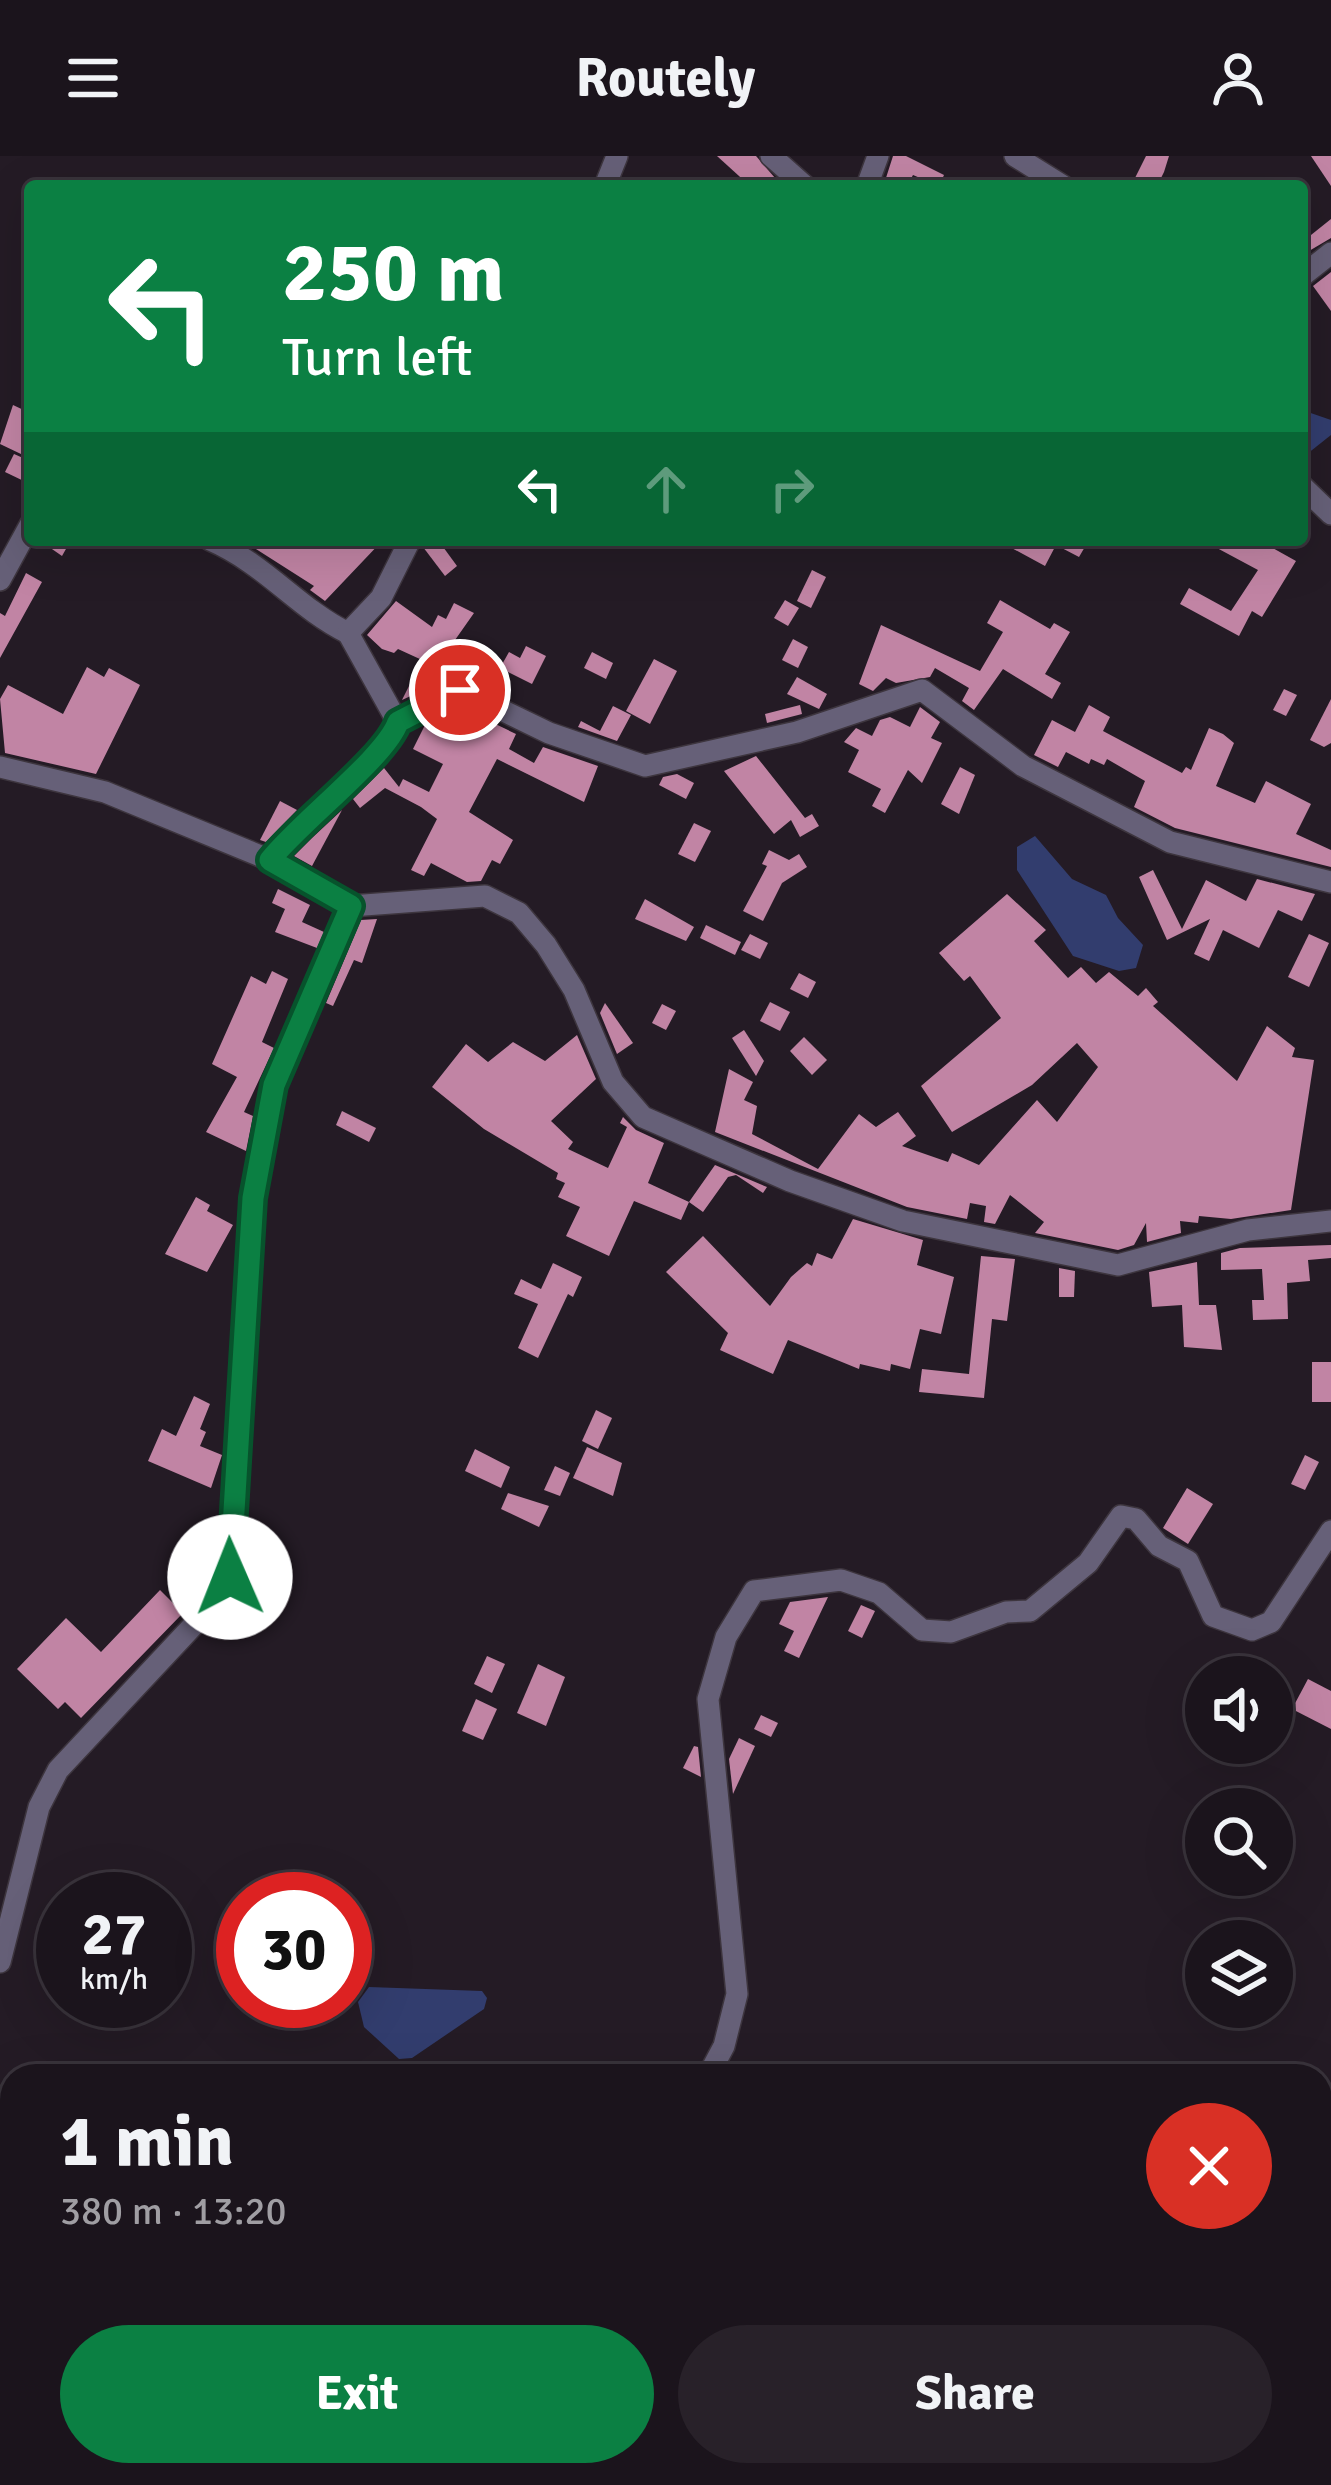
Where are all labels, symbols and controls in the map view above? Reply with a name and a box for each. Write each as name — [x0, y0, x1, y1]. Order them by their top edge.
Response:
icon: menu — [60, 45, 126, 111]
text: Routely — [576, 45, 755, 112]
icon: person — [1205, 45, 1271, 111]
text: 250 m — [282, 221, 504, 325]
icon: left — [84, 228, 240, 384]
text: Turn left — [282, 324, 472, 391]
icon: left — [507, 456, 573, 522]
icon: ahead — [633, 456, 699, 522]
icon: right — [759, 456, 825, 522]
pin — [409, 639, 511, 741]
icon: arrive — [427, 657, 493, 723]
position arrow — [167, 1514, 293, 1640]
map controls — [1185, 1656, 1293, 2028]
button: sound — [1185, 1656, 1293, 1764]
button: search — [1185, 1788, 1293, 1896]
speed limit sign: 30 — [216, 1872, 372, 2028]
text: 27 — [82, 1898, 146, 1972]
button: layers — [1185, 1920, 1293, 2028]
text: km/h — [80, 1961, 148, 1998]
text: 1 min — [60, 2097, 234, 2186]
button: close — [1146, 2103, 1272, 2229]
text: 380 m · 13:20 — [60, 2187, 287, 2235]
button: Exit — [60, 2325, 654, 2463]
button: Share — [678, 2325, 1272, 2463]

